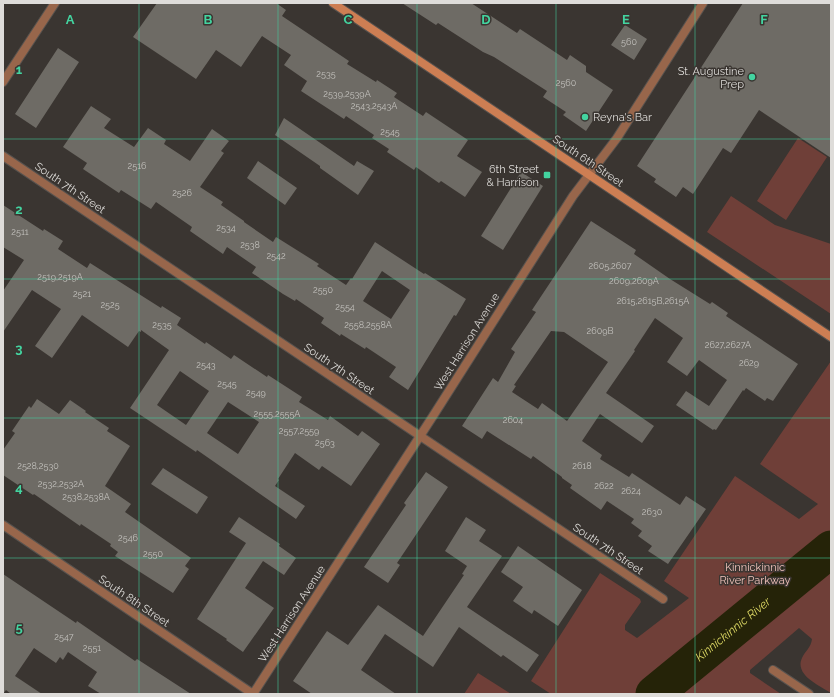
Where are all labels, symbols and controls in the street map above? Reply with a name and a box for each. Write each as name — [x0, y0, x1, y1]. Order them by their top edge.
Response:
text: A — [66, 12, 75, 27]
text: B — [204, 12, 213, 27]
text: C — [344, 12, 353, 27]
text: D — [481, 12, 491, 27]
text: E — [622, 12, 630, 27]
text: F — [760, 12, 768, 27]
house number: 560 — [621, 37, 637, 47]
text: 1 — [16, 62, 23, 77]
place label: St. Augustine Prep — [678, 65, 745, 91]
house number: 2535 — [316, 69, 336, 79]
marker: St. Augustine Prep — [747, 72, 757, 82]
house number: 2560 — [556, 78, 577, 88]
house number: 2539,2539A — [323, 89, 371, 99]
house number: 2543,2543A — [351, 101, 397, 111]
place label: Reyna's Bar — [593, 111, 652, 124]
marker: Reyna's Bar — [580, 112, 590, 122]
house number: 2545 — [380, 127, 400, 137]
street label: South 6th Street — [550, 132, 626, 190]
street label: South 7th Street — [32, 160, 108, 216]
house number: 2516 — [128, 161, 147, 171]
place label: 6th Street & Harrison — [486, 163, 539, 189]
marker: 6th Street & Harrison — [542, 170, 552, 180]
house number: 2526 — [172, 188, 192, 198]
text: 2 — [15, 202, 23, 217]
house number: 2534 — [216, 223, 236, 233]
house number: 2511 — [11, 227, 29, 237]
house number: 2538 — [240, 240, 260, 250]
house number: 2542 — [266, 251, 286, 261]
house number: 2605,2607 — [589, 261, 632, 271]
house number: 2519,2519A — [37, 272, 83, 282]
house number: 2609,2609A — [609, 276, 659, 286]
house number: 2550 — [313, 285, 333, 295]
house number: 2521 — [73, 289, 91, 299]
street label: West Harrison Avenue — [432, 290, 503, 393]
house number: 2615,2615B,2615A — [617, 296, 689, 306]
house number: 2525 — [100, 300, 120, 310]
house number: 2554 — [335, 302, 355, 312]
house number: 2535 — [152, 320, 172, 330]
house number: 2558,2558A — [344, 320, 392, 330]
house number: 2609B — [587, 326, 613, 336]
house number: 2627,2627A — [705, 340, 751, 350]
text: 3 — [15, 341, 23, 356]
street label: South 7th Street — [301, 341, 377, 397]
house number: 2629 — [739, 358, 759, 368]
house number: 2543 — [196, 360, 216, 370]
house number: 2545 — [217, 379, 237, 389]
house number: 2549 — [246, 388, 266, 398]
house number: 2555,2555A — [254, 409, 300, 419]
house number: 2604 — [503, 415, 523, 425]
house number: 2557,2559 — [279, 426, 319, 436]
house number: 2563 — [315, 438, 335, 448]
house number: 2528,2530 — [17, 461, 59, 471]
house number: 2618 — [572, 461, 592, 471]
house number: 2532,2532A — [38, 479, 84, 489]
text: 4 — [15, 480, 23, 495]
house number: 2622 — [594, 481, 614, 491]
house number: 2624 — [621, 486, 641, 496]
house number: 2538,2538A — [62, 492, 110, 502]
house number: 2630 — [642, 507, 663, 517]
street label: South 7th Street — [570, 521, 646, 577]
house number: 2546 — [118, 533, 139, 543]
house number: 2550 — [143, 549, 163, 559]
park label: Kinnickinnic River Parkway — [719, 561, 791, 587]
street label: West Harrison Avenue — [256, 563, 328, 665]
street label: South 8th Street — [96, 573, 172, 630]
water label: Kinnickinnic River — [693, 594, 774, 664]
text: 5 — [15, 620, 23, 635]
house number: 2547 — [54, 632, 74, 642]
house number: 2551 — [83, 643, 101, 653]

